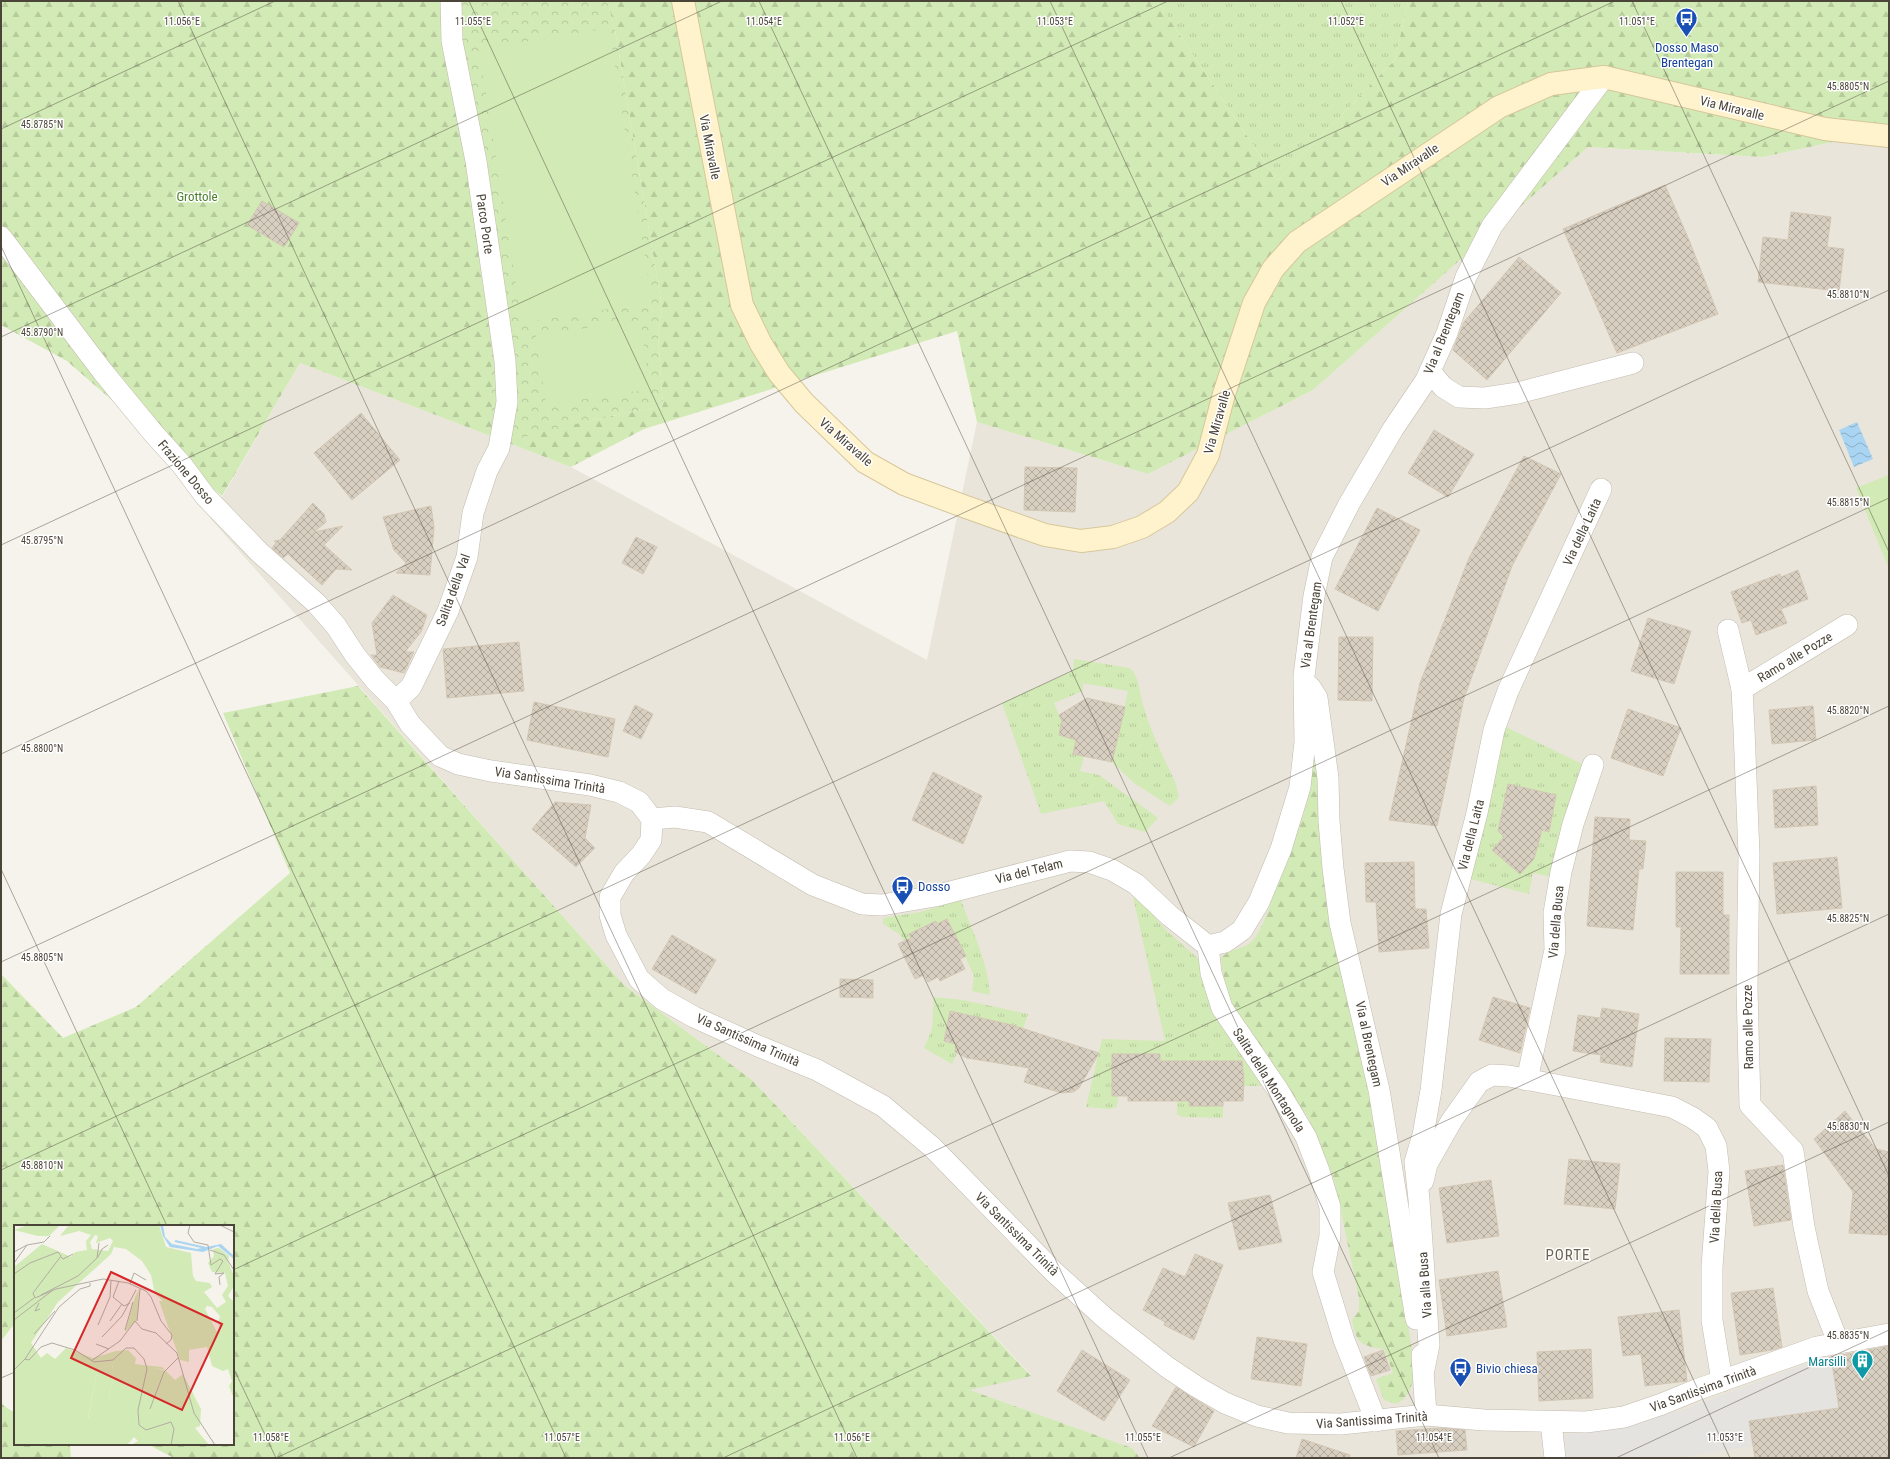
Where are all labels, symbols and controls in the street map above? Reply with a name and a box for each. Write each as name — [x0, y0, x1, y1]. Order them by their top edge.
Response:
bus stop icon: Dosso Maso Brentegan — [1674, 6, 1700, 39]
text: 11.056°E — [164, 16, 200, 27]
text: 11.055°E — [455, 16, 491, 27]
text: 11.054°E — [746, 16, 782, 27]
text: 11.053°E — [1037, 16, 1073, 27]
text: 11.052°E — [1328, 16, 1364, 27]
text: 11.051°E — [1619, 16, 1655, 27]
place label: Dosso Maso Brentegan — [1655, 40, 1719, 70]
text: 45.8805°N — [1827, 81, 1869, 92]
street label: Via Miravalle — [1698, 93, 1766, 123]
street label: Via Miravalle — [696, 113, 724, 181]
text: 45.8785°N — [21, 119, 63, 130]
street label: Via Miravalle — [1378, 140, 1442, 190]
park label: Grottole — [176, 189, 218, 204]
street label: Parco Porte — [473, 193, 497, 255]
text: 45.8810°N — [1827, 289, 1869, 300]
street label: Via al Brentegam — [1421, 290, 1467, 376]
text: 45.8790°N — [21, 327, 63, 338]
street label: Via Miravalle — [1201, 388, 1233, 456]
street label: Via Miravalle — [816, 415, 876, 469]
street label: Frazione Dosso — [155, 437, 217, 507]
street label: Via della Laita — [1560, 496, 1604, 568]
text: 45.8815°N — [1827, 497, 1869, 508]
text: 45.8795°N — [21, 535, 63, 546]
street label: Salita della Val — [433, 552, 473, 628]
street label: Via al Brentegam — [1297, 581, 1325, 669]
street label: Ramo alle Pozze — [1755, 629, 1835, 685]
text: 45.8820°N — [1827, 705, 1869, 716]
text: 45.8800°N — [21, 743, 63, 754]
street label: Via Santissima Trinità — [494, 764, 606, 796]
street label: Via della Laita — [1455, 798, 1487, 872]
street label: Via del Telam — [994, 855, 1064, 887]
bus stop icon: Dosso — [890, 873, 916, 906]
place label: Dosso — [918, 879, 950, 894]
street label: Via della Busa — [1545, 885, 1567, 959]
text: 45.8825°N — [1827, 913, 1869, 924]
text: 45.8805°N — [21, 952, 63, 963]
street label: Ramo alle Pozze — [1740, 985, 1756, 1069]
street label: Via al Brentegam — [1353, 1000, 1385, 1088]
street label: Via Santissima Trinità — [694, 1010, 802, 1070]
street label: Salita della Montagnola — [1230, 1025, 1308, 1135]
text: 45.8830°N — [1827, 1121, 1869, 1132]
text: 45.8810°N — [21, 1160, 63, 1171]
street label: Via della Busa — [1707, 1170, 1725, 1244]
street label: Via Santissima Trinità — [972, 1189, 1062, 1279]
inset map — [14, 1225, 234, 1445]
district label: PORTE — [1546, 1246, 1590, 1264]
street label: Via alla Busa — [1415, 1251, 1435, 1319]
text: 45.8835°N — [1827, 1330, 1869, 1341]
building icon: Marsilli — [1849, 1348, 1875, 1381]
place label: Marsilli — [1808, 1354, 1846, 1369]
bus stop icon: Bivio chiesa — [1448, 1355, 1474, 1388]
place label: Bivio chiesa — [1476, 1361, 1538, 1376]
street label: Via Santissima Trinità — [1648, 1363, 1758, 1415]
street label: Via Santissima Trinità — [1316, 1409, 1428, 1431]
text: 11.058°E — [253, 1432, 289, 1443]
text: 11.057°E — [544, 1432, 580, 1443]
text: 11.056°E — [834, 1432, 870, 1443]
text: 11.055°E — [1125, 1432, 1161, 1443]
text: 11.054°E — [1416, 1432, 1452, 1443]
text: 11.053°E — [1707, 1432, 1743, 1443]

